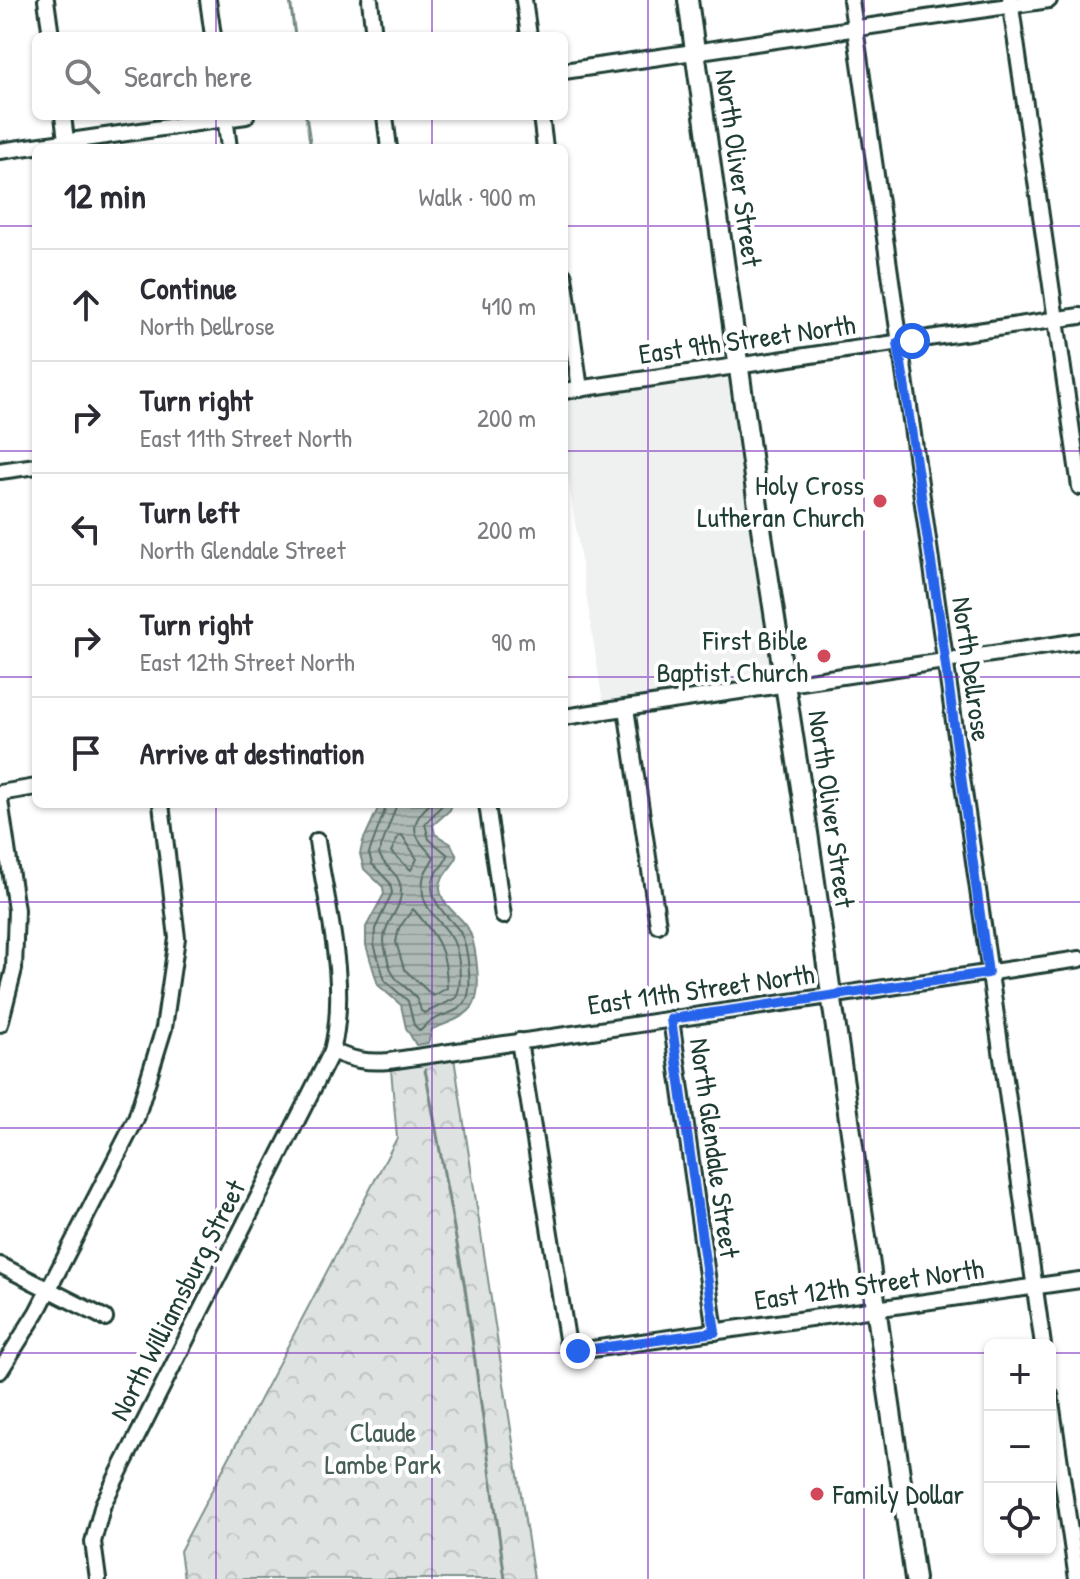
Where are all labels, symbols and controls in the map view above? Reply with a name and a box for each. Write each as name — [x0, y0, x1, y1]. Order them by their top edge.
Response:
search box — [32, 32, 568, 120]
icon: search — [60, 54, 104, 98]
text: Search here — [124, 56, 252, 96]
street label: North Oliver Street — [706, 67, 772, 269]
text: 12 min — [64, 173, 146, 219]
text: Walk · 900 m — [418, 179, 536, 214]
text: Continue — [140, 268, 237, 308]
icon: ahead — [64, 283, 108, 327]
text: 410 m — [482, 288, 536, 323]
street label: East 9th Street North — [636, 305, 858, 373]
text: North Dellrose — [140, 308, 275, 343]
route start — [894, 323, 930, 359]
text: Turn right — [140, 380, 253, 420]
icon: right — [64, 395, 108, 439]
text: 200 m — [477, 400, 536, 435]
text: East 11th Street North — [140, 420, 352, 455]
place label: Holy Cross Lutheran Church — [697, 466, 864, 536]
text: Turn left — [140, 492, 239, 532]
marker: Holy Cross Lutheran Church — [871, 492, 889, 510]
icon: left — [64, 507, 108, 551]
text: 200 m — [477, 512, 536, 547]
text: North Glendale Street — [140, 532, 346, 567]
street label: North Dellrose — [943, 594, 1001, 744]
text: Turn right — [140, 604, 253, 644]
icon: right — [64, 619, 108, 663]
place label: First Bible Baptist Church — [656, 621, 808, 691]
text: 90 m — [491, 624, 536, 659]
text: East 12th Street North — [140, 644, 355, 679]
marker: First Bible Baptist Church — [815, 647, 833, 665]
street label: North Oliver Street — [799, 708, 865, 910]
icon: arrive — [64, 731, 108, 775]
text: Arrive at destination — [140, 733, 365, 773]
street label: East 11th Street North — [585, 954, 817, 1024]
street label: North Glendale Street — [681, 1036, 749, 1261]
street label: North Williamsburg Street — [100, 1173, 254, 1427]
street label: East 12th Street North — [752, 1249, 986, 1319]
route end — [560, 1333, 596, 1369]
map controls — [984, 1339, 1056, 1555]
button: + — [984, 1339, 1056, 1411]
button: − — [984, 1411, 1056, 1483]
park label: Claude Lambe Park — [325, 1413, 442, 1483]
place label: Family Dollar — [832, 1475, 964, 1513]
button: locate — [984, 1483, 1056, 1555]
marker: Family Dollar — [808, 1485, 826, 1503]

